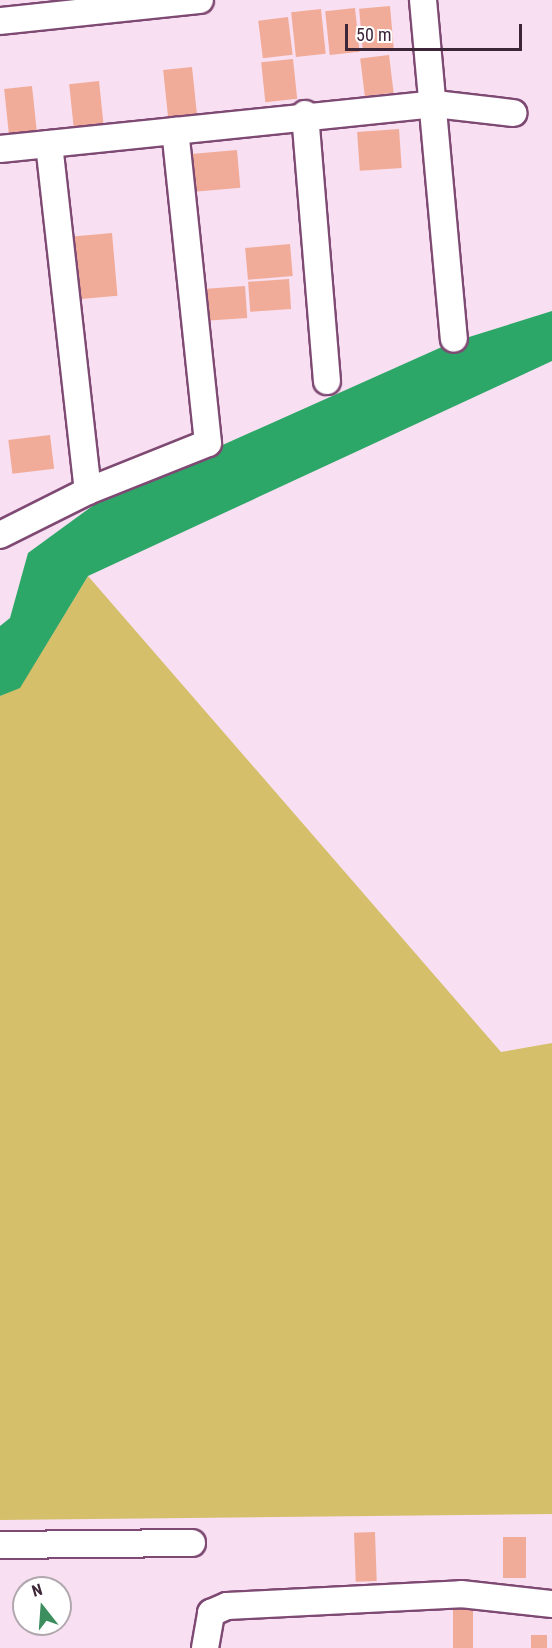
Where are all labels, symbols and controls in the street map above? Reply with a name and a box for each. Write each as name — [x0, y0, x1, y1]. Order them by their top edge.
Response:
scale bar — [348, 12, 525, 50]
text: 50 m — [356, 24, 391, 45]
north arrow — [12, 1576, 72, 1636]
text: N — [30, 1580, 45, 1601]

